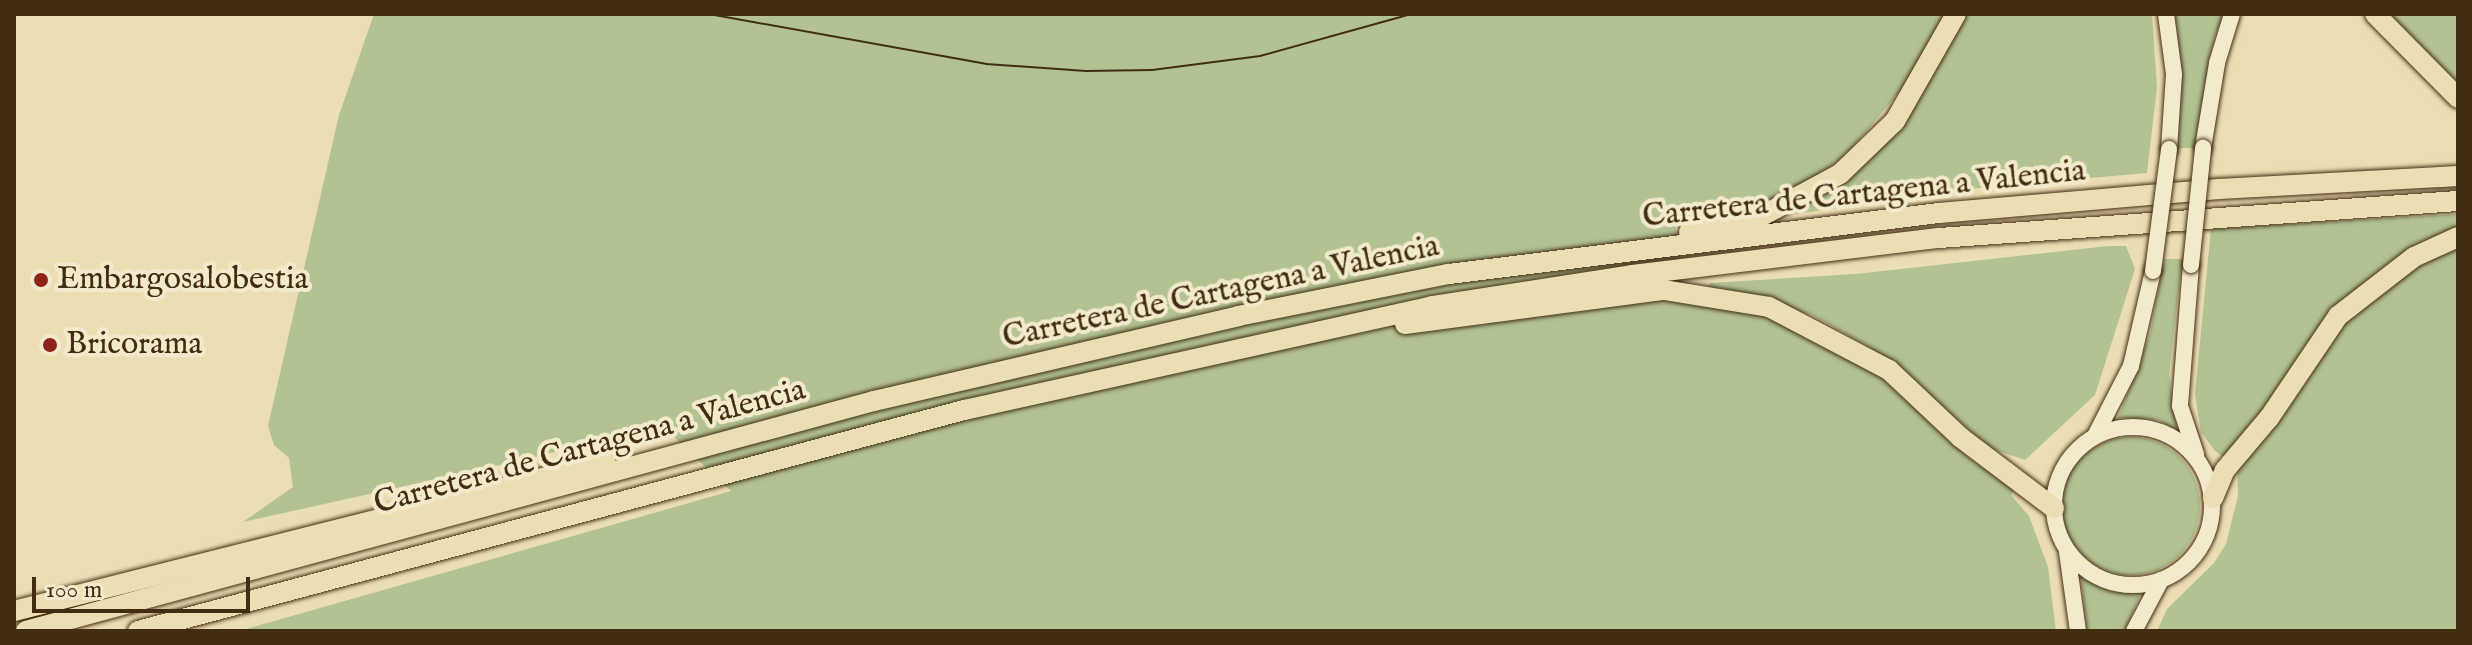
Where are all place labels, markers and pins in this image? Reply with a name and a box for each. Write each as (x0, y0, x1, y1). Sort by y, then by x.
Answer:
place label: Embargosalobestia (57, 261, 308, 299)
marker: Embargosalobestia (32, 271, 50, 289)
place label: Bricorama (66, 326, 202, 364)
marker: Bricorama (41, 336, 59, 354)

